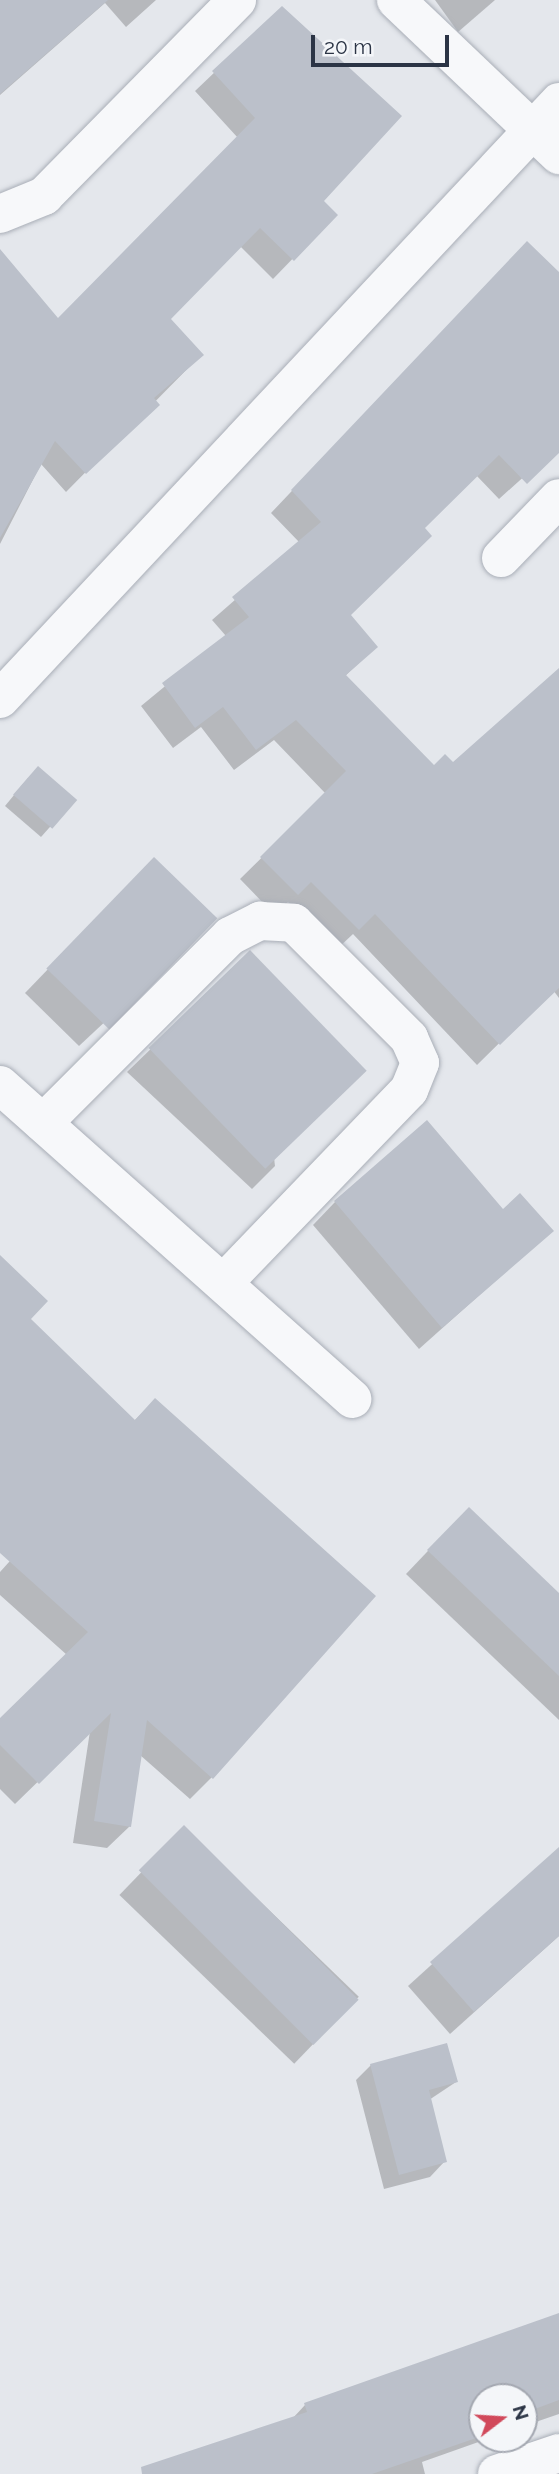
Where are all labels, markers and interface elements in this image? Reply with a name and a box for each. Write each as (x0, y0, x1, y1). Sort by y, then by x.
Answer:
scale bar (314, 21, 452, 65)
text: 20 m (324, 34, 372, 59)
north arrow (468, 2383, 538, 2453)
text: N (509, 2402, 534, 2423)

